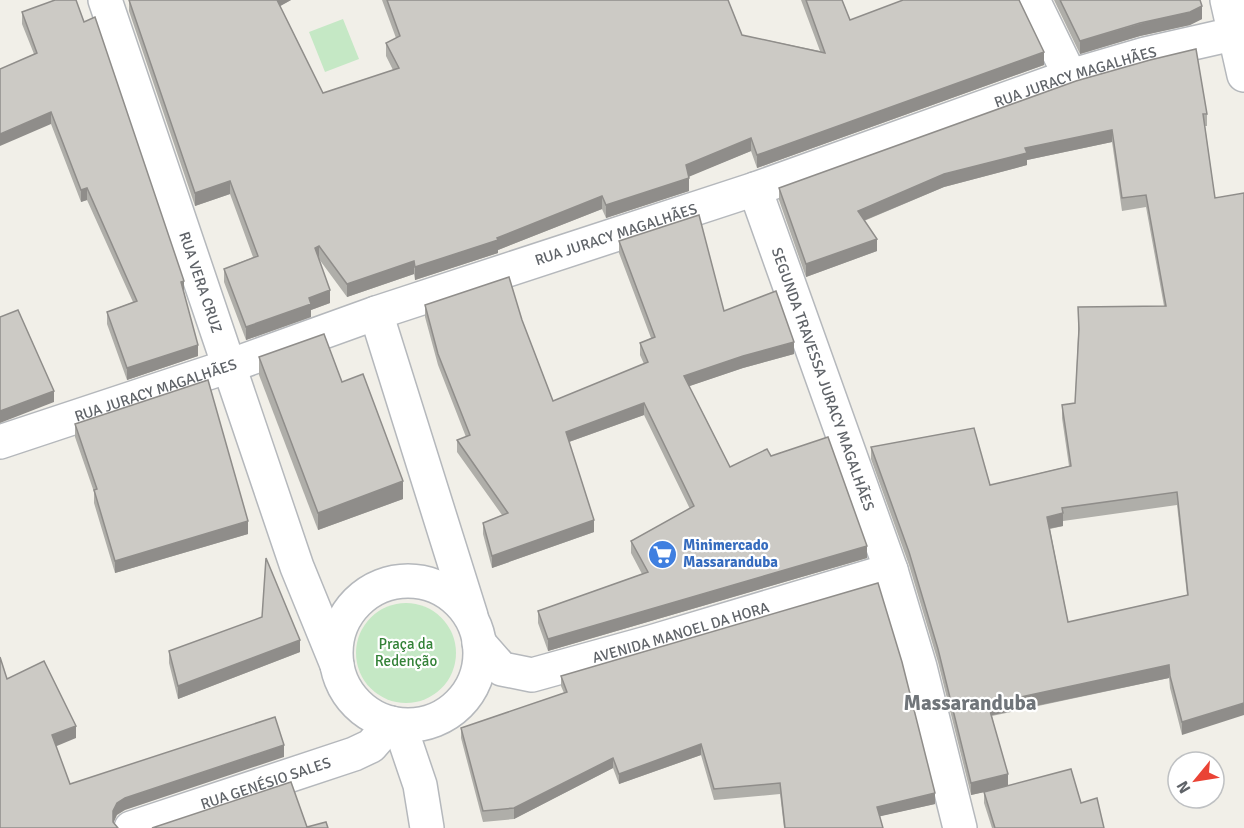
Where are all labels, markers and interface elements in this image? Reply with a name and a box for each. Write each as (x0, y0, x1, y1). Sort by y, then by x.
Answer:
street label: RUA JURACY MAGALHÃES (992, 43, 1158, 111)
street label: RUA JURACY MAGALHÃES (533, 200, 699, 269)
street label: RUA VERA CRUZ (175, 229, 226, 335)
street label: SEGUNDA TRAVESSA JURACY MAGALHÃES (768, 245, 878, 513)
street label: RUA JURACY MAGALHÃES (72, 355, 239, 426)
place label: Minimercado Massaranduba (683, 536, 778, 571)
supermarket icon: Minimercado Massaranduba (646, 538, 678, 570)
street label: AVENIDA MANOEL DA HORA (590, 598, 771, 667)
park label: Praça da Redenção (375, 635, 437, 670)
district label: Massaranduba (904, 690, 1037, 716)
north arrow (1166, 750, 1226, 810)
street label: RUA GENÉSIO SALES (198, 753, 333, 813)
text: N (1172, 777, 1195, 797)

